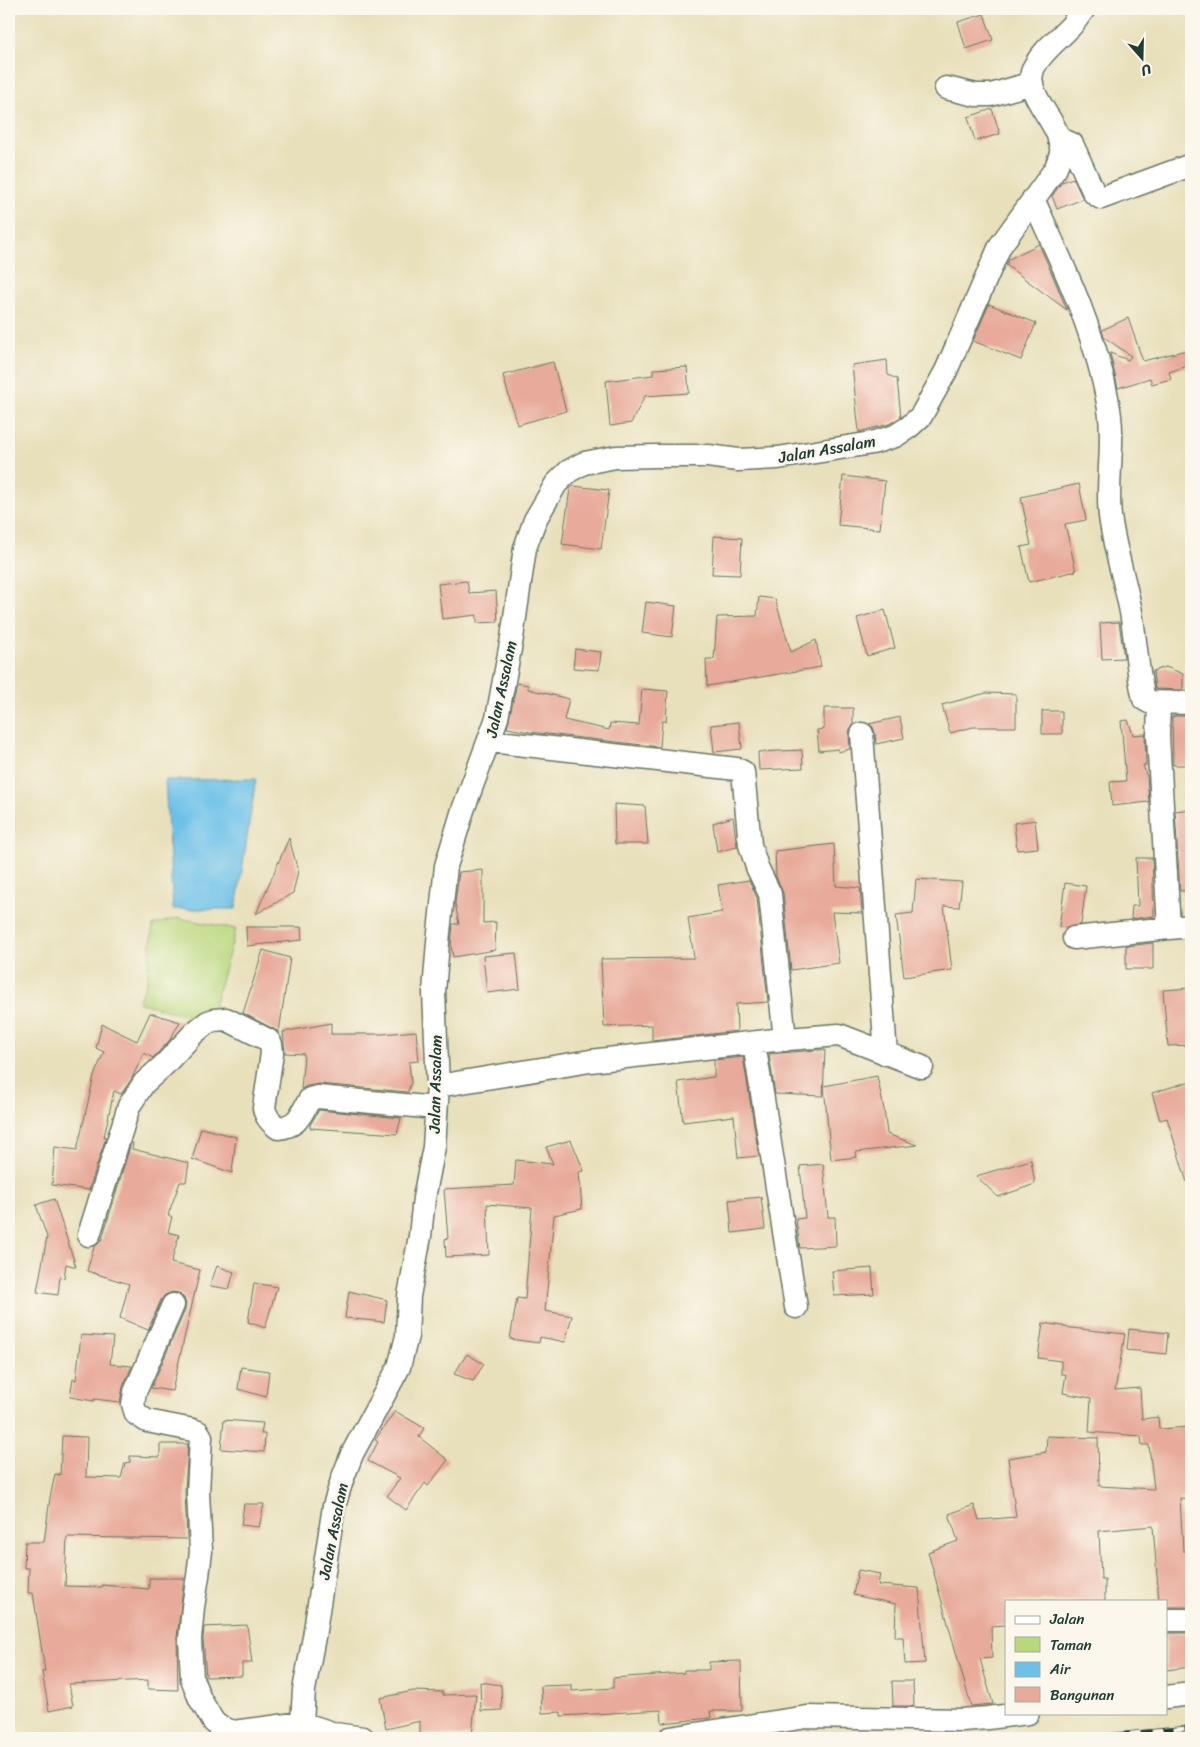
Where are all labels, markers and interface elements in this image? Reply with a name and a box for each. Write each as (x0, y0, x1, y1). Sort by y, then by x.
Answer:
north arrow (1118, 32, 1168, 82)
text: U (1137, 56, 1155, 83)
street label: Jalan Assalam (775, 426, 878, 472)
street label: Jalan Assalam (476, 638, 525, 741)
street label: Jalan Assalam (420, 1035, 450, 1134)
street label: Jalan Assalam (309, 1480, 357, 1583)
legend (1005, 1600, 1168, 1714)
text: Jalan (1049, 1606, 1084, 1632)
text: Taman (1050, 1632, 1092, 1658)
text: Air (1049, 1656, 1071, 1682)
text: Bangunan (1050, 1682, 1114, 1708)

